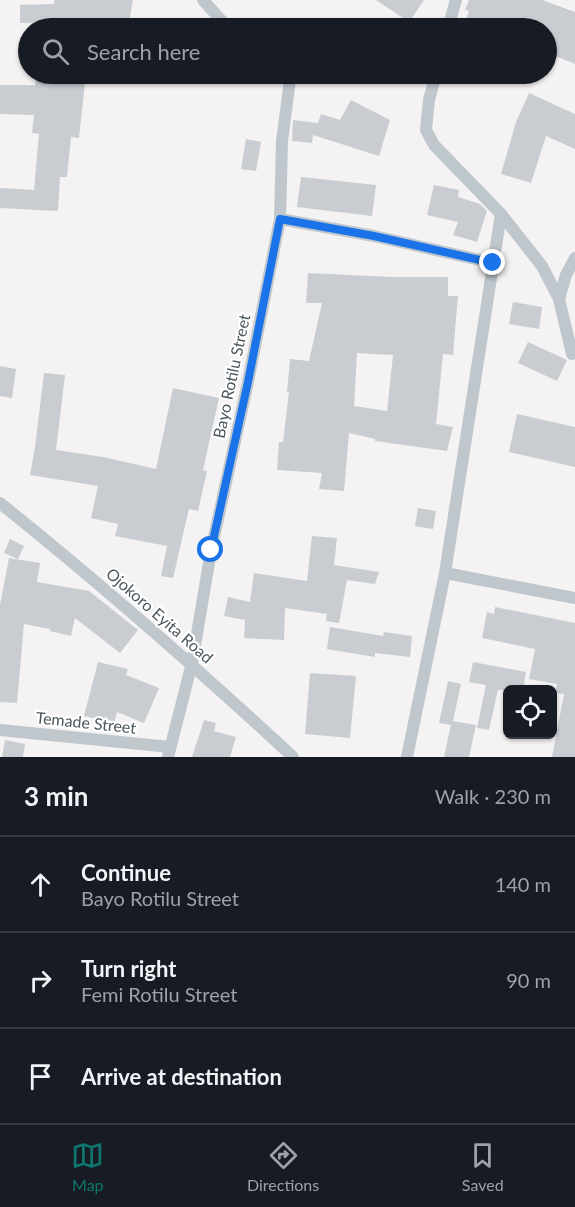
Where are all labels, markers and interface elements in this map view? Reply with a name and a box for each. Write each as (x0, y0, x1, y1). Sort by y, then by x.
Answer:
search box (18, 18, 557, 84)
icon: search (39, 35, 72, 68)
text: Search here (87, 38, 200, 65)
route end (479, 249, 505, 275)
street label: Bayo Rotilu Street (209, 312, 253, 440)
route start (197, 536, 223, 562)
street label: Ojokoro Eyita Road (103, 563, 217, 667)
map controls (503, 685, 557, 739)
button: locate (503, 685, 557, 739)
street label: Temade Street (35, 707, 137, 737)
text: 3 min (24, 780, 88, 812)
text: Walk · 230 m (435, 784, 551, 808)
text: Continue (81, 859, 171, 886)
icon: ahead (24, 868, 57, 901)
text: 140 m (495, 872, 551, 896)
text: Bayo Rotilu Street (81, 886, 239, 910)
text: Turn right (81, 955, 176, 982)
icon: right (24, 964, 57, 997)
text: 90 m (506, 968, 551, 992)
text: Femi Rotilu Street (81, 982, 237, 1006)
icon: arrive (24, 1060, 57, 1093)
text: Arrive at destination (81, 1063, 282, 1090)
tab: Map (71, 1139, 104, 1194)
tab: Directions (247, 1139, 319, 1194)
tab: Saved (462, 1139, 504, 1194)

